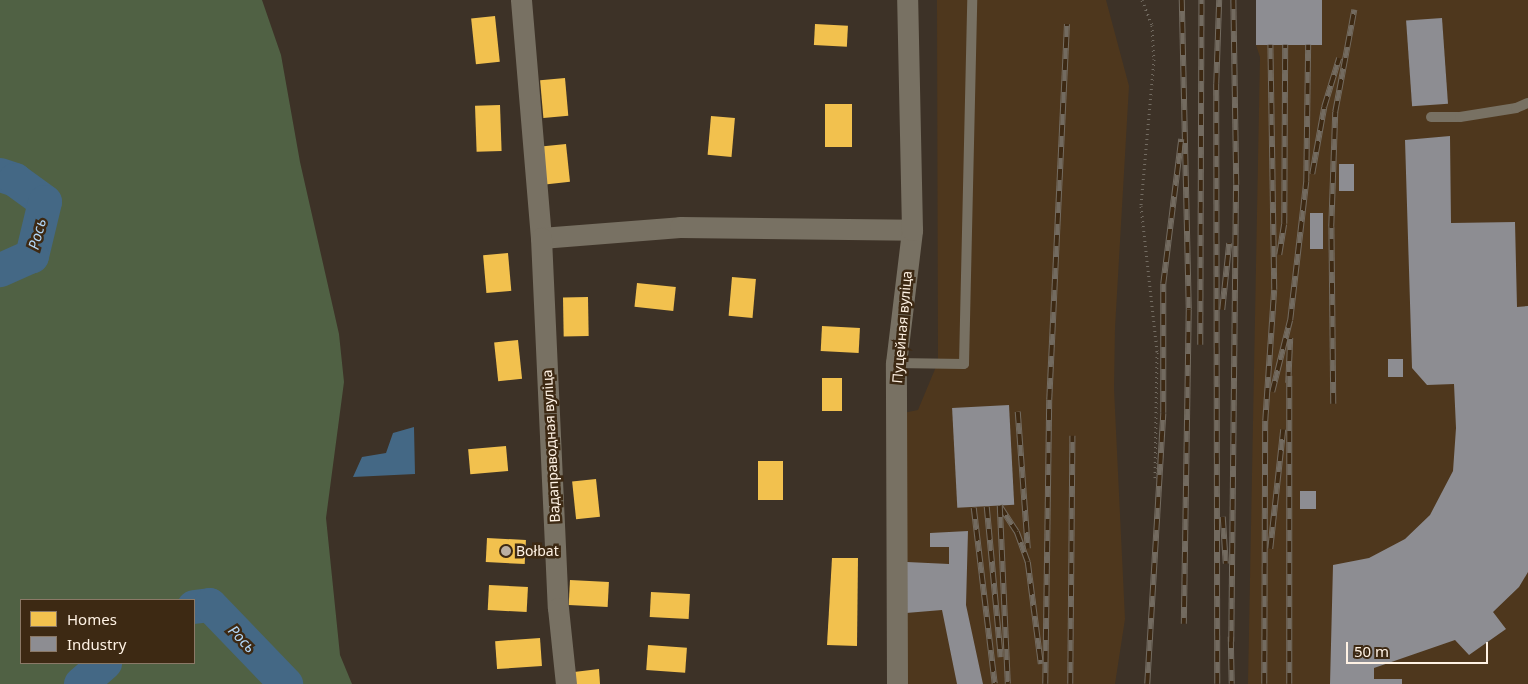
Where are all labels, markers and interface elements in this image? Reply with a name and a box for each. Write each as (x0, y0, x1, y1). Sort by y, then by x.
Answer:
water label: Рось (24, 217, 50, 251)
street label: Пуцейная вуліца (889, 270, 915, 384)
street label: Вадаправодная вуліца (539, 369, 563, 523)
place label: Bołbat (516, 543, 559, 559)
marker: Bołbat (500, 545, 512, 557)
legend (20, 599, 195, 664)
text: Homes (67, 609, 117, 629)
water label: Рось (225, 622, 259, 656)
scale bar (1348, 632, 1490, 664)
text: Industry (67, 634, 126, 654)
text: 50 m (1354, 641, 1389, 661)

